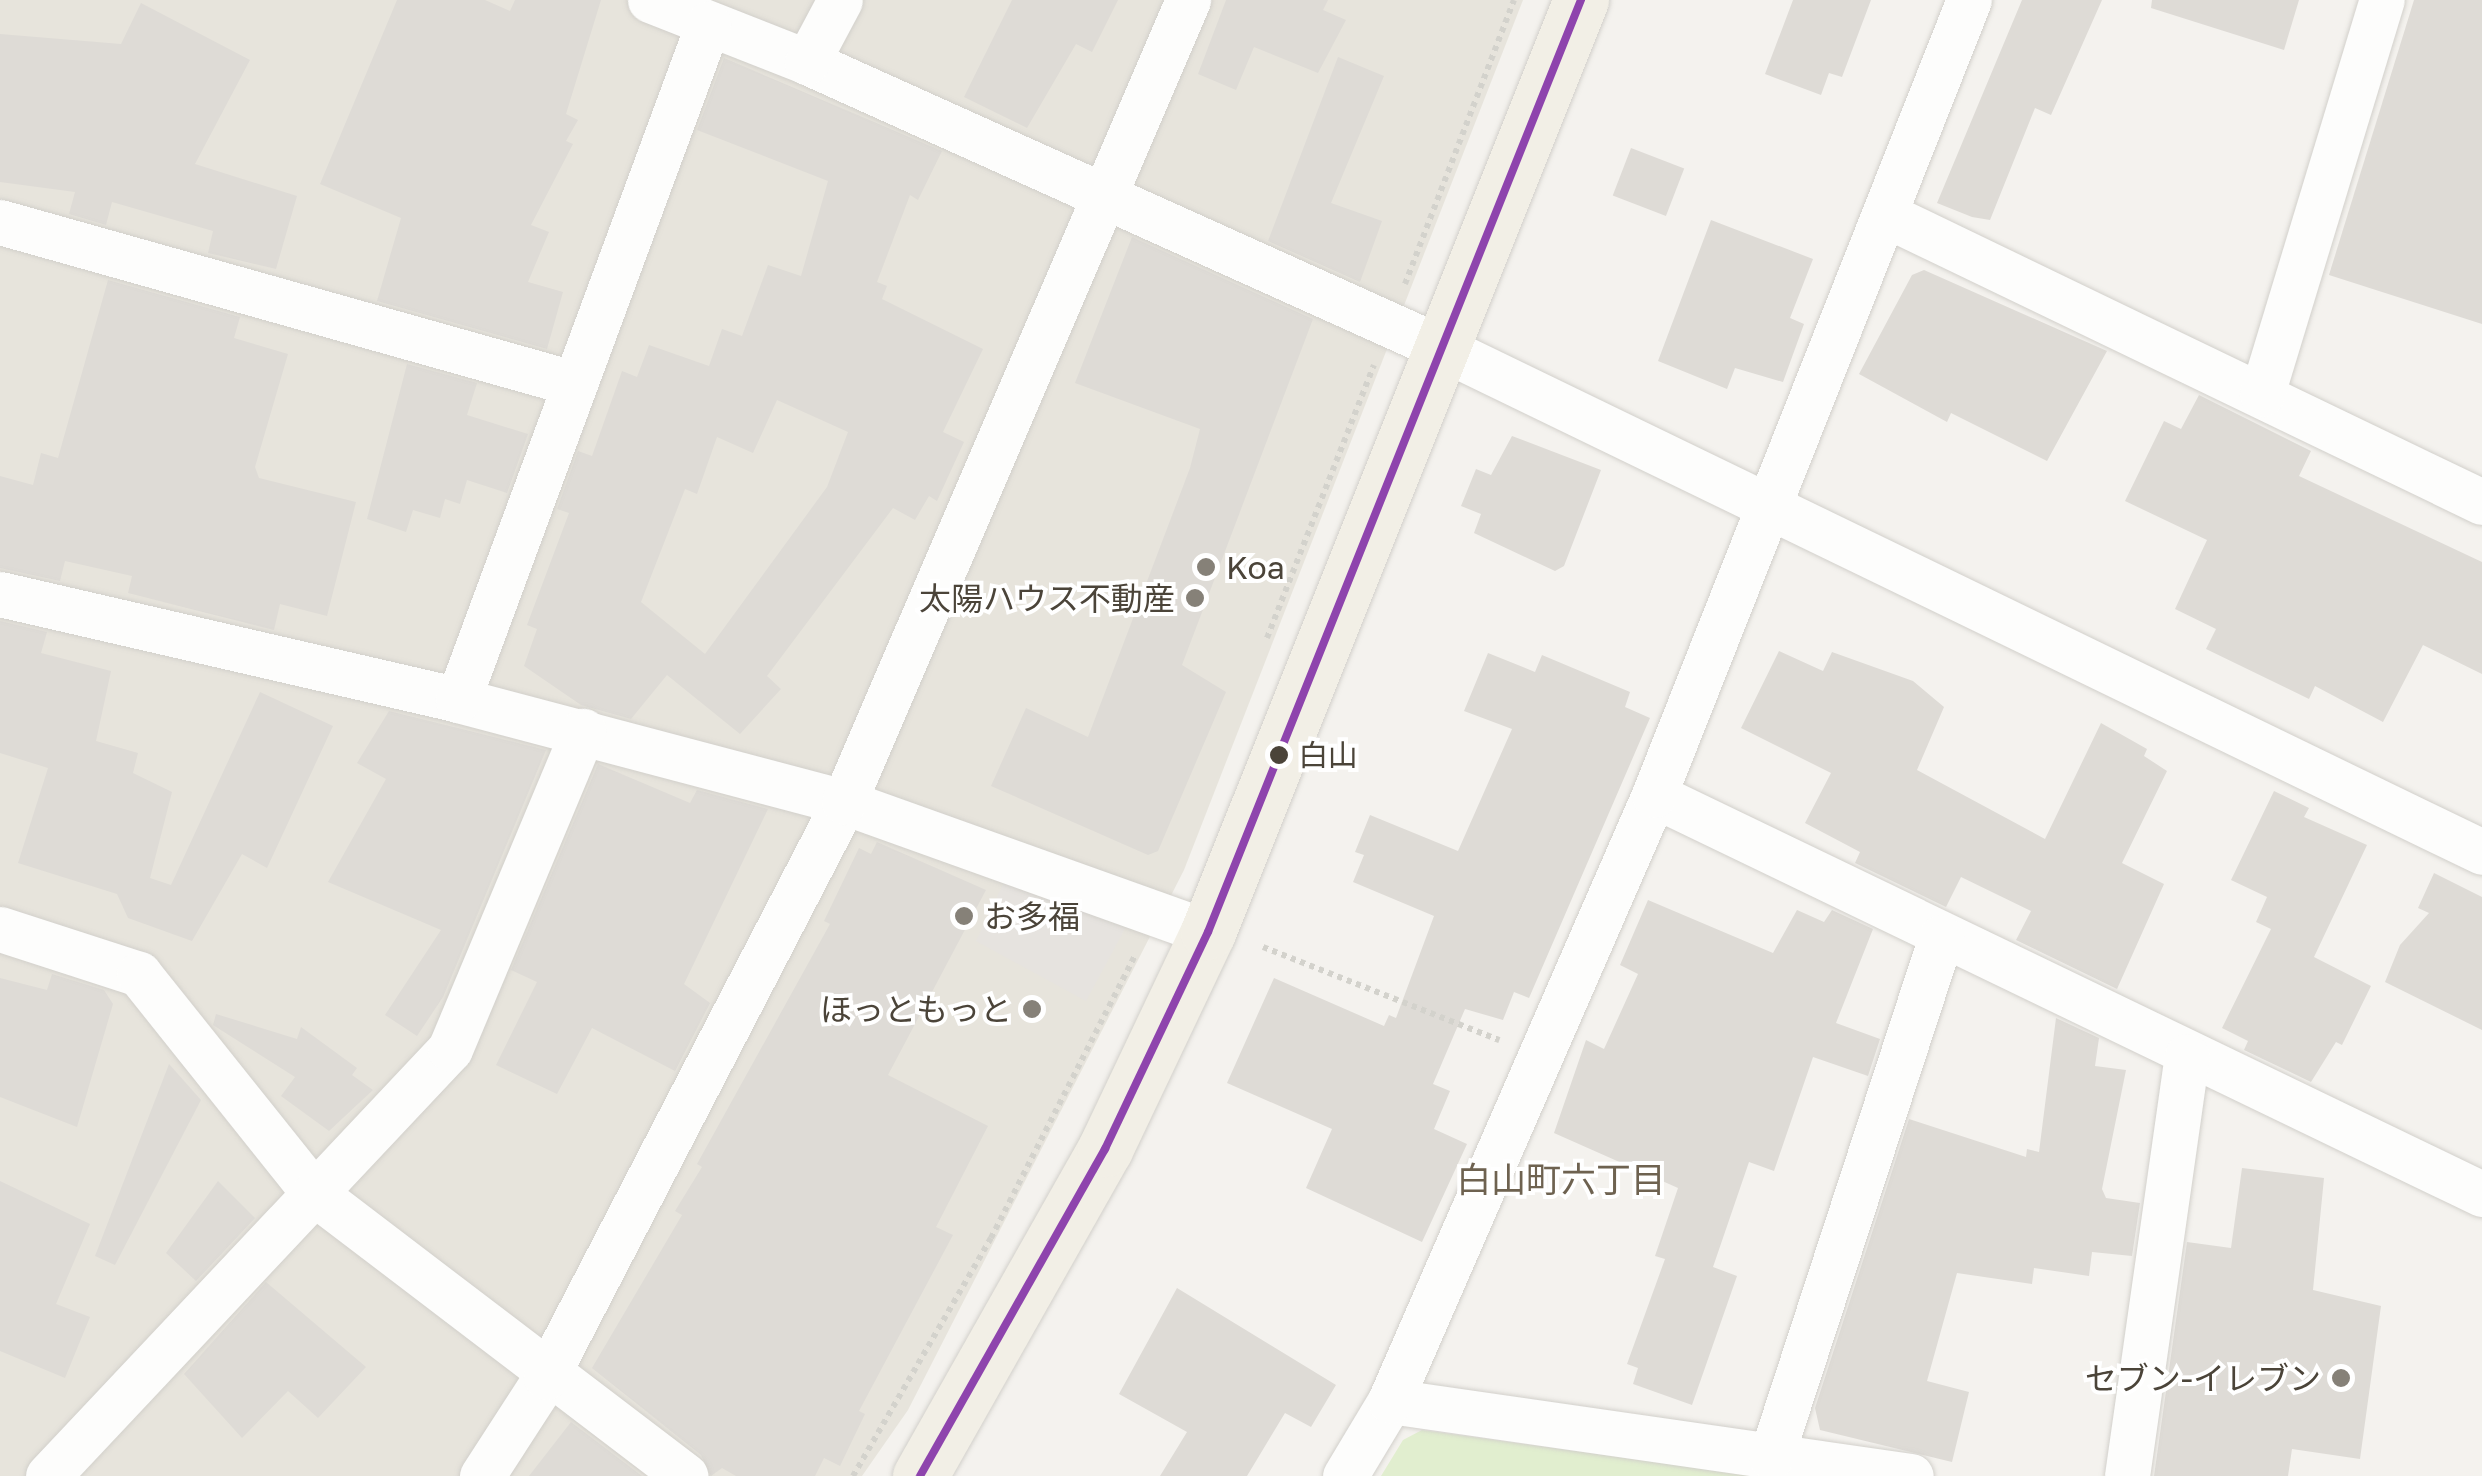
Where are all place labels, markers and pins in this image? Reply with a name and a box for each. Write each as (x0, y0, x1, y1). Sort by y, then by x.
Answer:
place label: Koa (1226, 548, 1285, 586)
marker: Koa (1195, 556, 1217, 578)
place label: 太陽ハウス不動産 (919, 579, 1175, 617)
marker: 太陽ハウス不動産 (1184, 587, 1206, 609)
place label: 白山 (1298, 737, 1358, 773)
marker: 白山 (1269, 745, 1289, 765)
place label: お多福 (984, 897, 1080, 935)
marker: お多福 (953, 905, 975, 927)
place label: ほっともっと (820, 990, 1012, 1028)
marker: ほっともっと (1021, 998, 1043, 1020)
place label: セブン-イレブン (2085, 1359, 2321, 1397)
marker: セブン-イレブン (2330, 1367, 2352, 1389)

